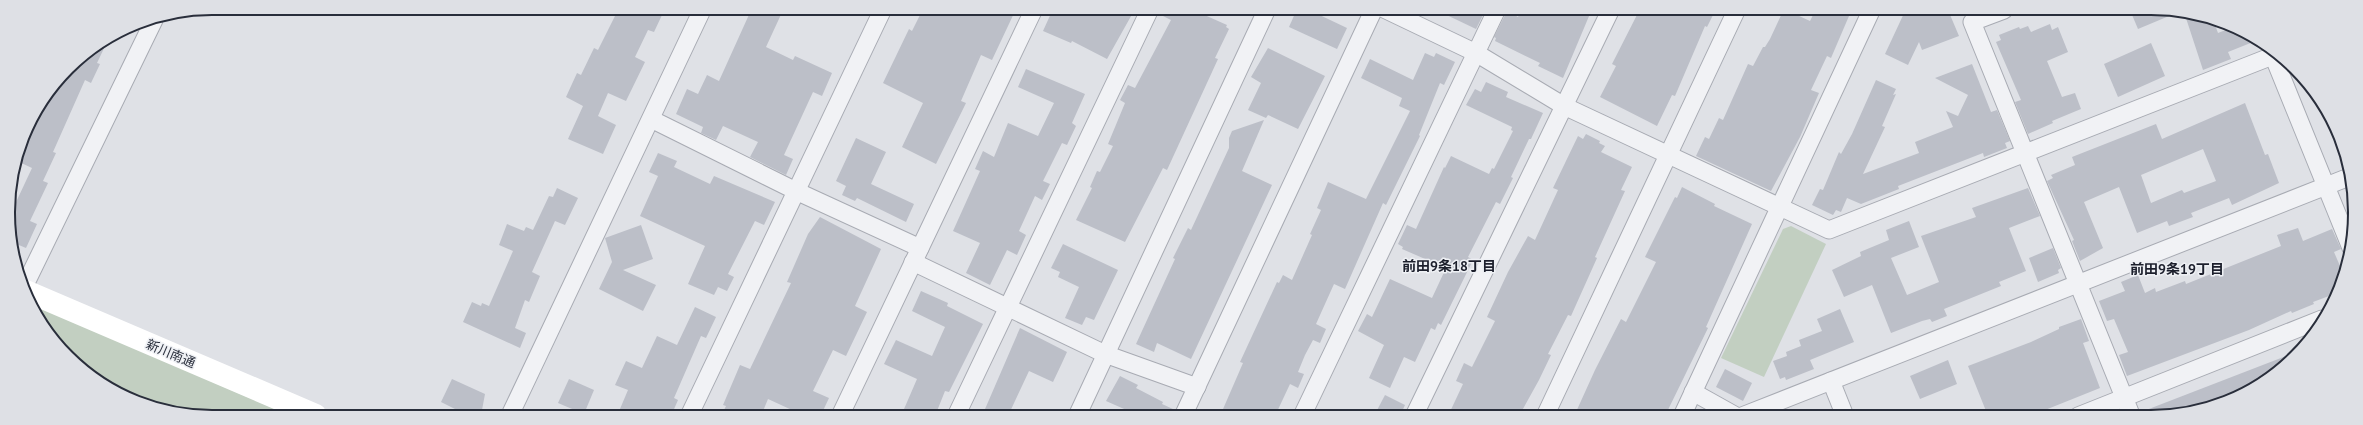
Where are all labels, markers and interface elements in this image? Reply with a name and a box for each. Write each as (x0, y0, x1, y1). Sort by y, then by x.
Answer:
district label: 前田9条18丁目 (1402, 257, 1496, 275)
district label: 前田9条19丁目 (2130, 260, 2224, 278)
street label: 新川南通 (144, 335, 198, 371)

